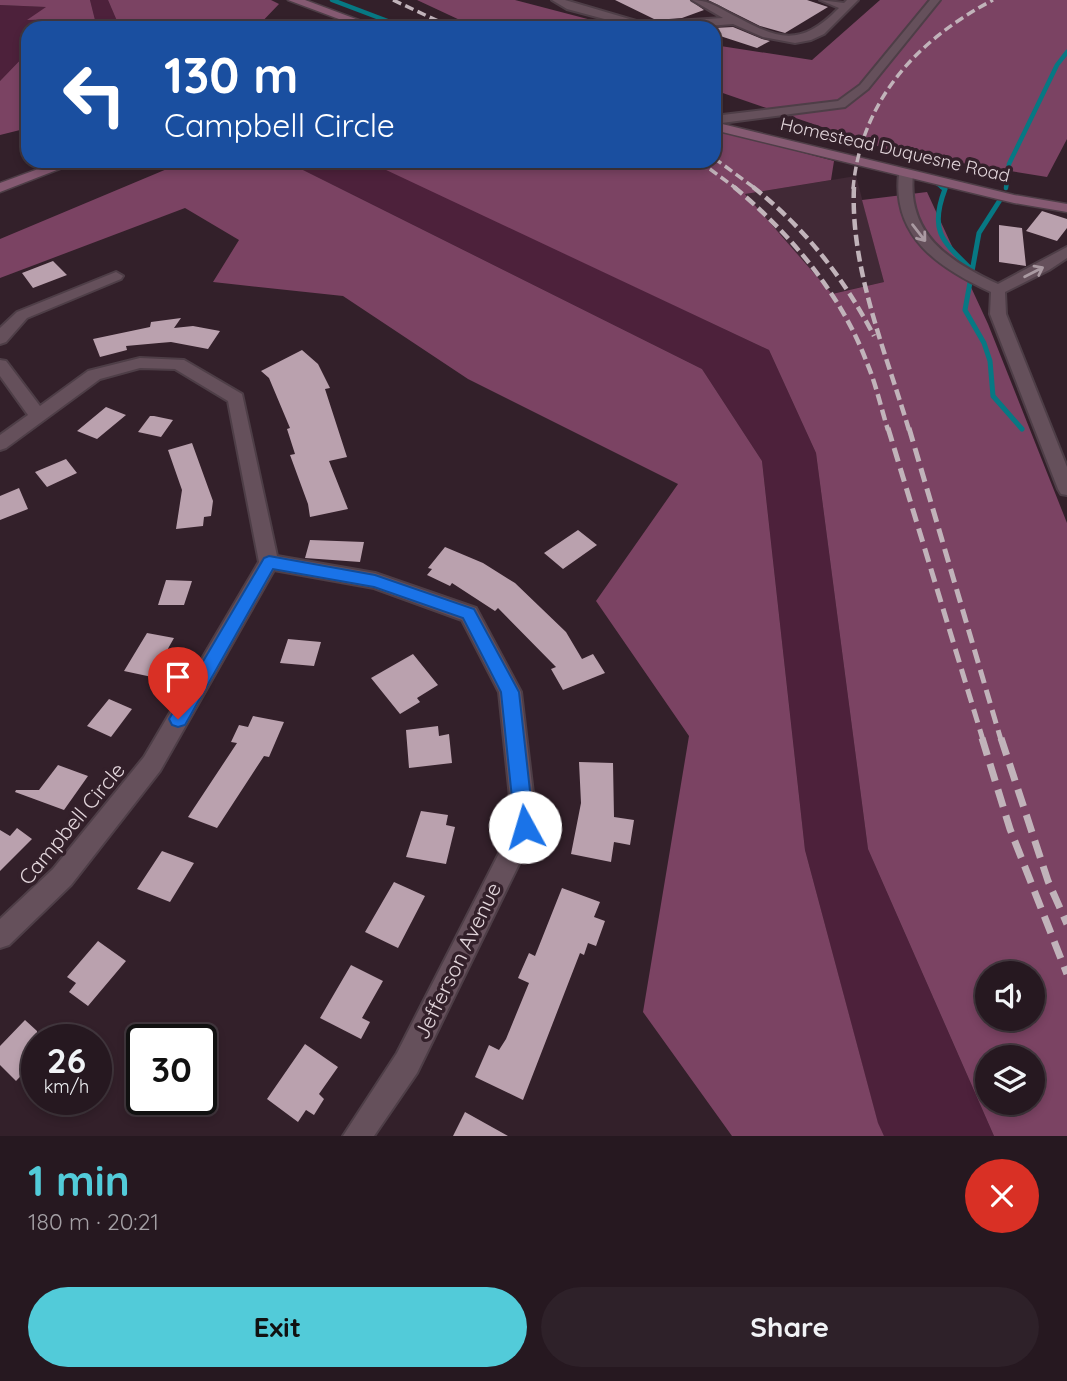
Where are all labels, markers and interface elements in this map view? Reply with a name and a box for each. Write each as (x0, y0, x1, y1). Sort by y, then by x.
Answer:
text: 130 m (164, 44, 298, 105)
icon: left (49, 49, 140, 140)
text: Campbell Circle (164, 105, 395, 145)
street label: Homestead Duquesne Road (778, 112, 1012, 187)
one-way arrow (911, 224, 926, 242)
one-way arrow (1023, 265, 1044, 279)
pin (148, 647, 208, 719)
icon: arrive (159, 658, 197, 696)
street label: Campbell Circle (13, 757, 130, 890)
position arrow (488, 790, 562, 864)
street label: Jefferson Avenue (408, 878, 506, 1043)
map controls (975, 961, 1045, 1115)
button: sound (975, 961, 1045, 1031)
speed limit sign: 30 (126, 1024, 217, 1115)
text: 26 (47, 1038, 86, 1082)
button: layers (975, 1045, 1045, 1115)
text: km/h (44, 1075, 89, 1098)
text: 1 min (28, 1154, 130, 1207)
button: close (965, 1159, 1039, 1233)
text: 180 m · 20:21 (28, 1207, 159, 1236)
button: Exit (28, 1287, 527, 1367)
button: Share (541, 1287, 1039, 1367)

